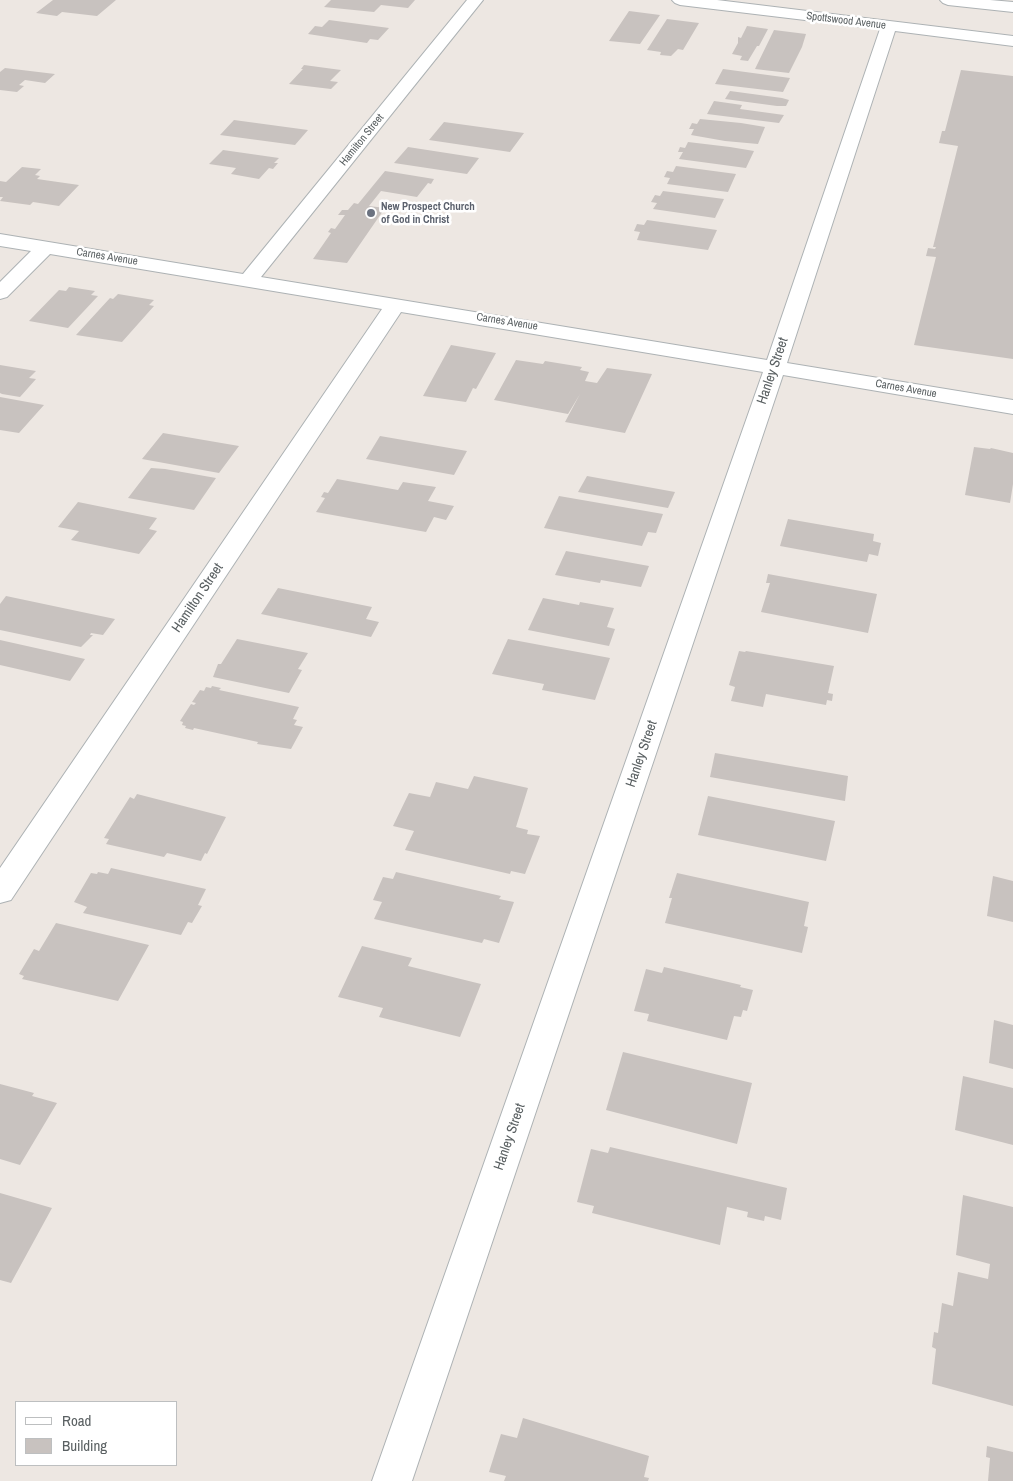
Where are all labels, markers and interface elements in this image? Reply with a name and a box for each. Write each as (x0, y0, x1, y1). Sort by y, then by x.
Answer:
street label: Spottswood Avenue (805, 10, 887, 32)
street label: Hamilton Street (337, 111, 387, 169)
place label: New Prospect Church of God in Christ (381, 200, 475, 226)
marker: New Prospect Church of God in Christ (365, 207, 377, 219)
street label: Carnes Avenue (75, 246, 139, 268)
street label: Carnes Avenue (475, 311, 539, 333)
street label: Hanley Street (754, 335, 792, 407)
street label: Carnes Avenue (874, 377, 938, 401)
street label: Hamilton Street (169, 560, 227, 636)
street label: Hanley Street (623, 718, 661, 790)
street label: Hanley Street (491, 1101, 529, 1173)
legend (15, 1401, 178, 1466)
text: Road (62, 1410, 91, 1431)
text: Building (62, 1435, 107, 1456)

